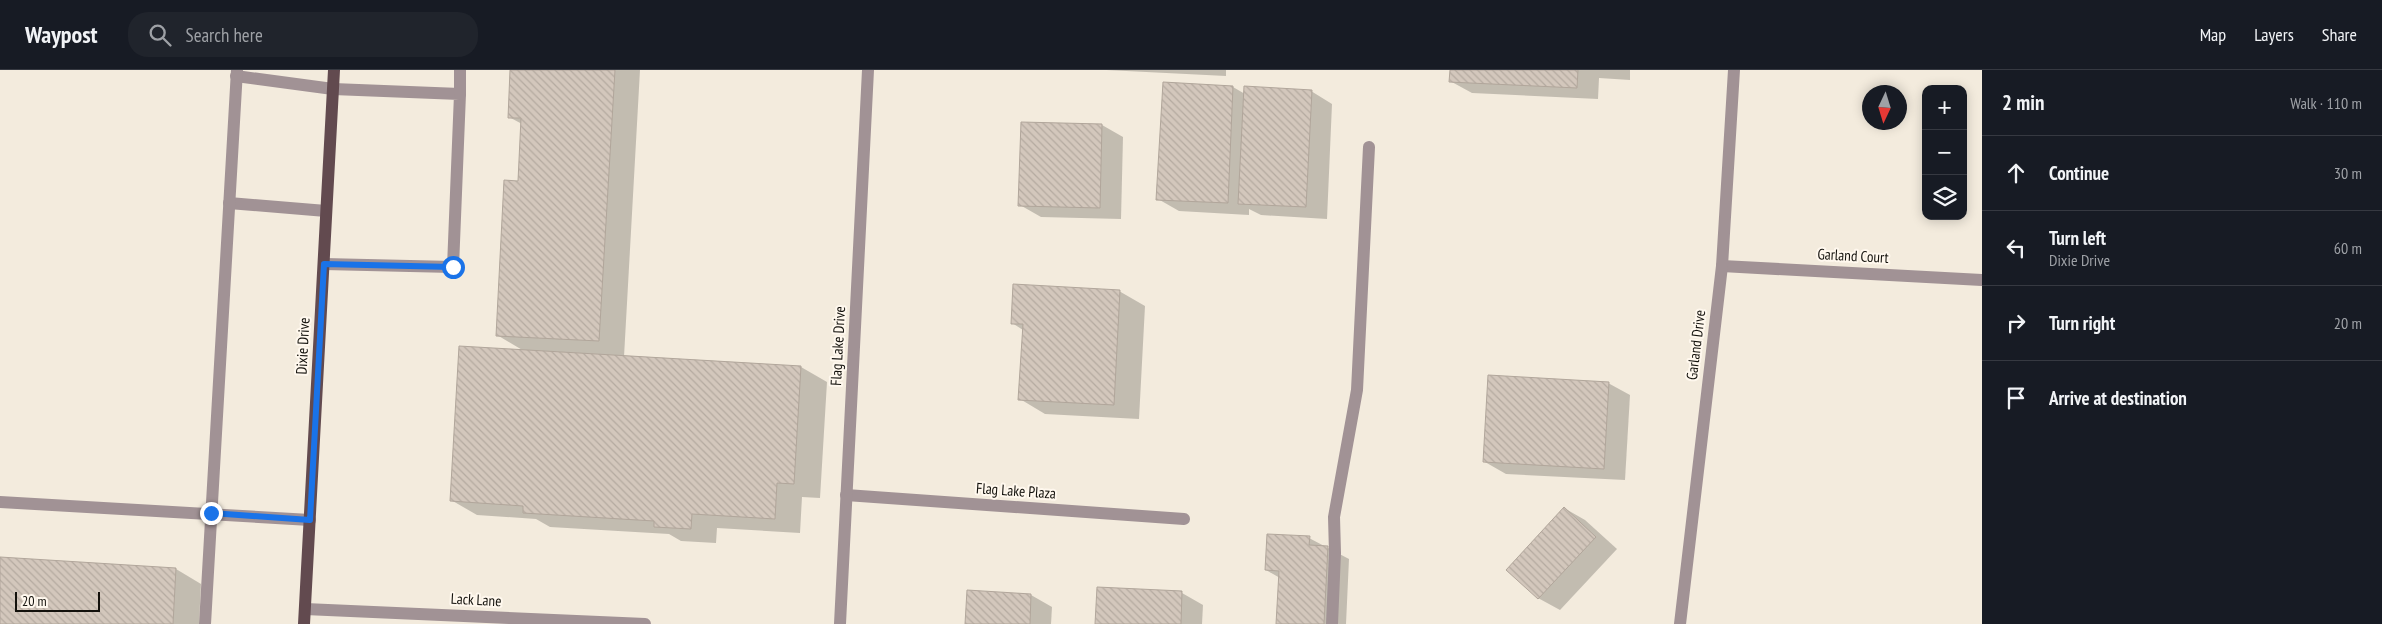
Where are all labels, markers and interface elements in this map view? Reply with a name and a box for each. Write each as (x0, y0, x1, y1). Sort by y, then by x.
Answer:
search box (128, 12, 478, 57)
text: Waypost (25, 19, 98, 50)
icon: search (146, 21, 174, 49)
text: Search here (186, 23, 263, 47)
text: Map (2200, 23, 2226, 46)
text: Layers (2254, 23, 2294, 46)
text: Share (2322, 23, 2357, 46)
north arrow (1862, 85, 1907, 130)
map controls (1922, 85, 1967, 220)
button: + (1922, 85, 1967, 130)
text: 2 min (2002, 89, 2044, 116)
text: Walk · 110 m (2290, 93, 2362, 113)
button: − (1922, 130, 1967, 175)
icon: ahead (2002, 159, 2030, 187)
text: Continue (2049, 161, 2109, 185)
text: 30 m (2334, 163, 2362, 183)
button: layers (1922, 175, 1967, 220)
text: Turn left (2049, 226, 2106, 250)
icon: left (2002, 234, 2030, 262)
text: 60 m (2334, 238, 2362, 258)
street label: Garland Court (1817, 244, 1889, 267)
text: Dixie Drive (2049, 250, 2110, 270)
route start (442, 256, 465, 279)
street label: Flag Lake Drive (826, 306, 849, 386)
street label: Garland Drive (1682, 309, 1709, 381)
icon: right (2002, 309, 2030, 337)
text: Turn right (2049, 311, 2115, 335)
text: 20 m (2334, 313, 2362, 333)
street label: Dixie Drive (292, 317, 313, 375)
icon: arrive (2002, 384, 2030, 412)
text: Arrive at destination (2049, 386, 2187, 410)
street label: Flag Lake Plaza (975, 478, 1057, 503)
route end (200, 502, 223, 525)
scale bar (15, 589, 100, 612)
street label: Lack Lane (450, 589, 502, 610)
text: 20 m (22, 592, 47, 610)

